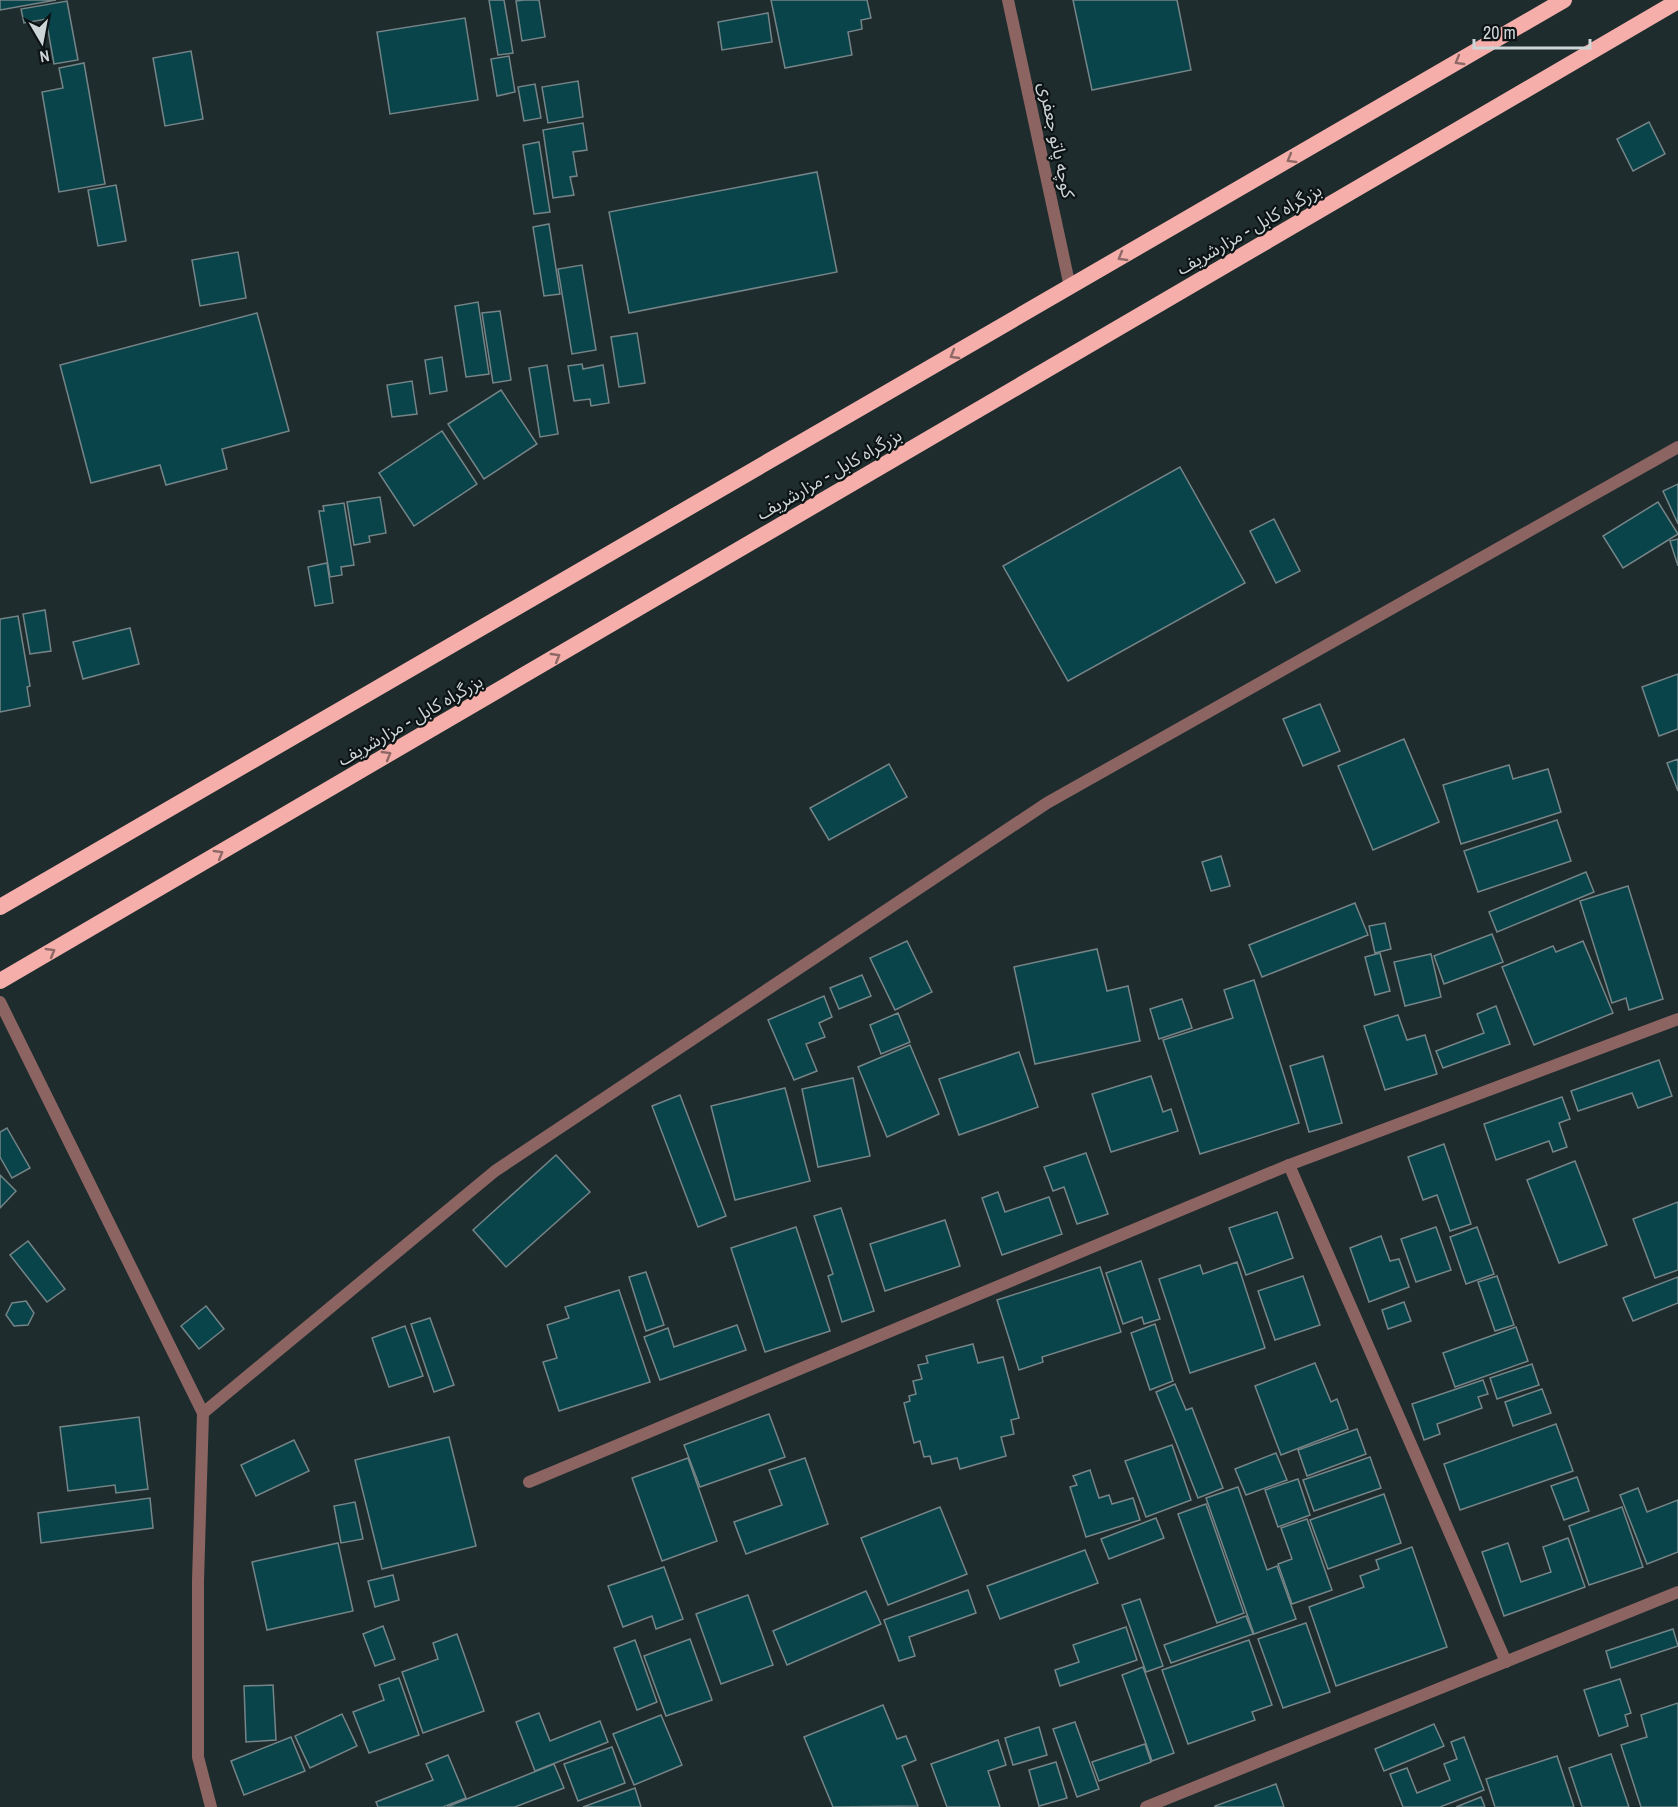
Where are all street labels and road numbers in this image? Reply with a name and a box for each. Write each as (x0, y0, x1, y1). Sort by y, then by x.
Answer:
street label: کوچه پاتو جعفری (1033, 80, 1082, 201)
street label: بزرگراه کابل - مزارشریف (1172, 177, 1326, 281)
street label: بزرگراه کابل - مزارشریف (752, 422, 906, 526)
street label: بزرگراه کابل - مزارشریف (333, 668, 487, 772)

